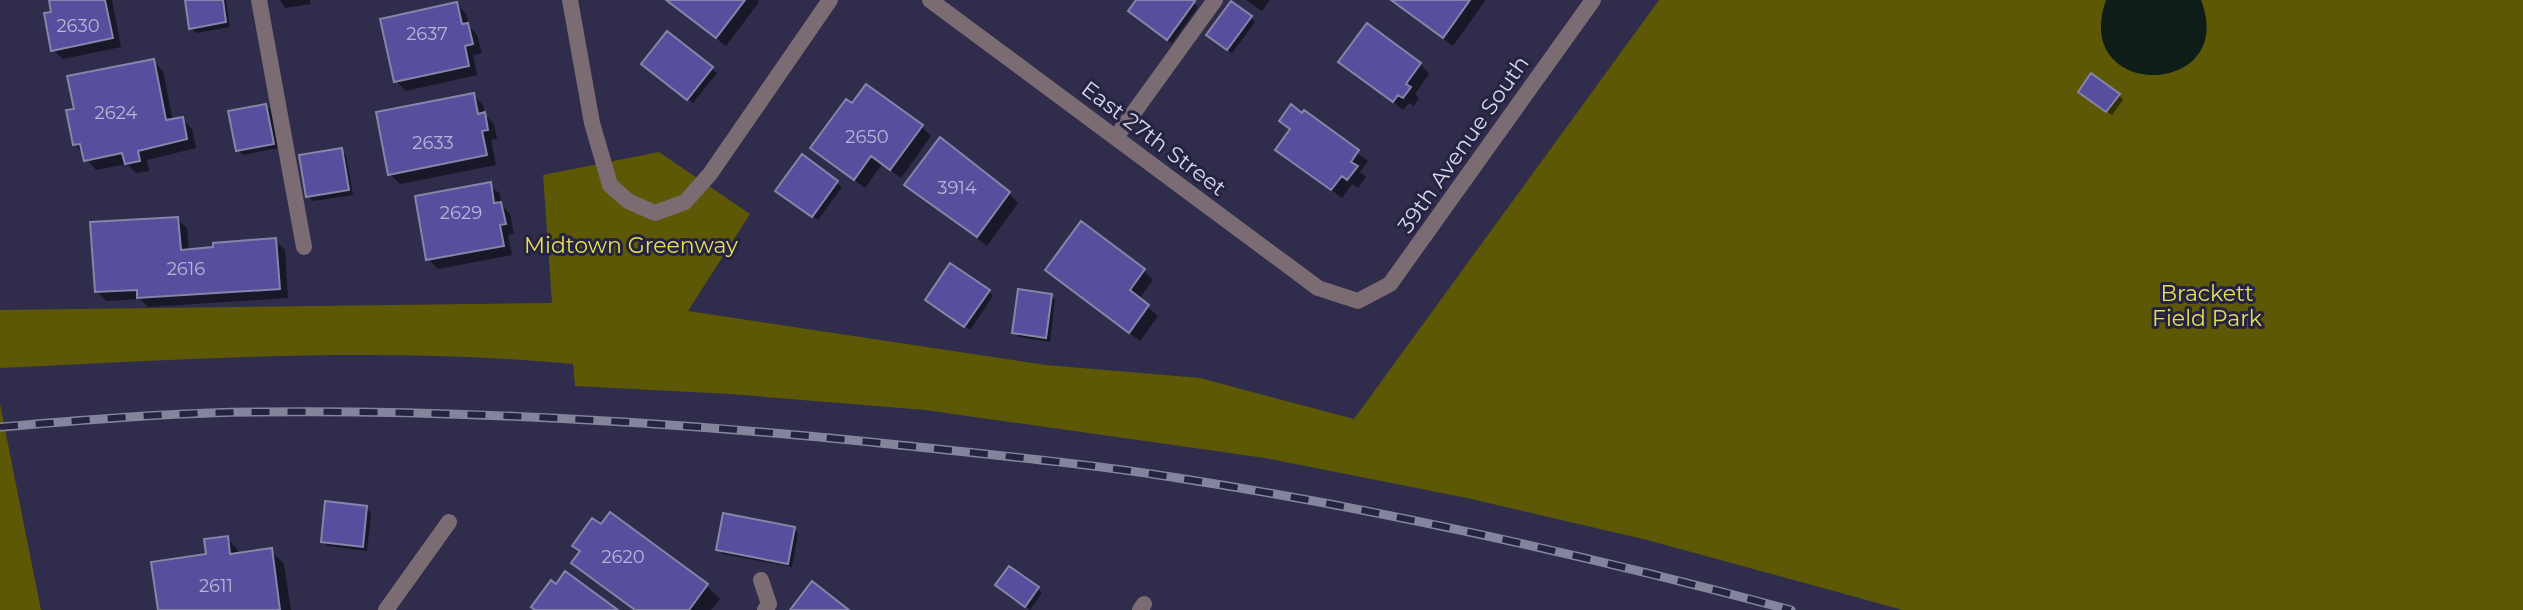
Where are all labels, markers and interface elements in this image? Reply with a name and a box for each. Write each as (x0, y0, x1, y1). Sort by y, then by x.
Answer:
house number: 2630 (56, 15, 100, 37)
house number: 2637 (406, 23, 448, 45)
street label: 39th Avenue South (1392, 50, 1535, 238)
street label: East 27th Street (1076, 75, 1231, 202)
house number: 2624 (95, 102, 138, 124)
house number: 2650 (845, 126, 889, 148)
house number: 2633 (412, 132, 454, 154)
house number: 3914 (937, 177, 977, 199)
house number: 2629 (440, 202, 482, 224)
park label: Midtown Greenway (524, 232, 738, 259)
house number: 2616 (167, 258, 205, 280)
park label: Brackett Field Park (2152, 280, 2263, 332)
house number: 2620 (601, 546, 645, 568)
house number: 2611 (199, 575, 233, 597)

